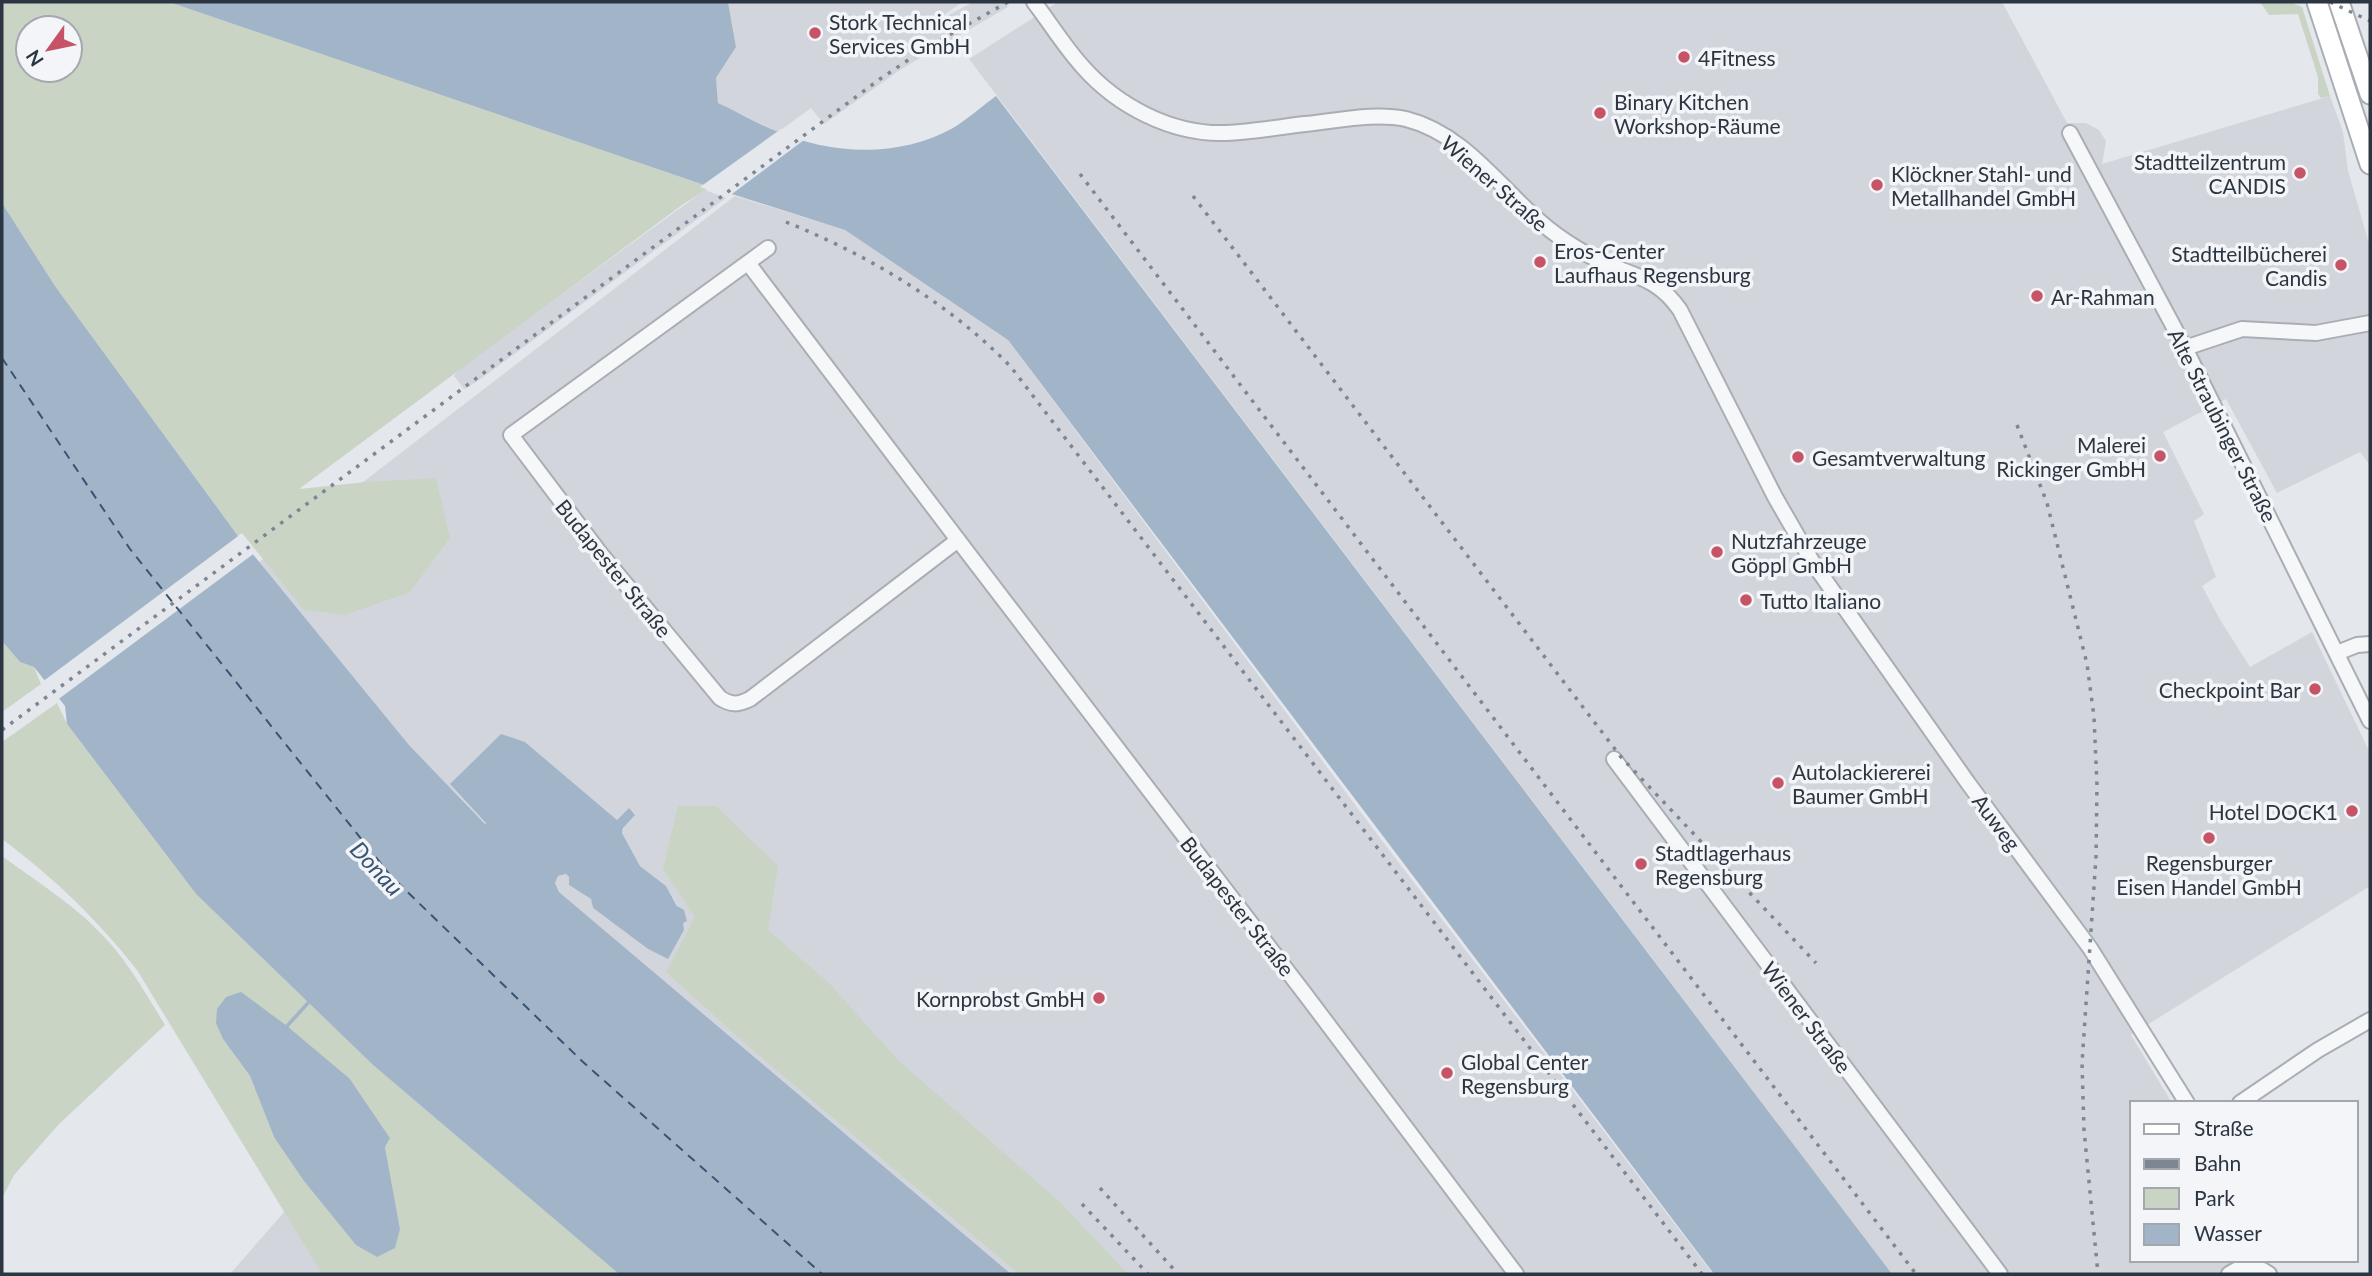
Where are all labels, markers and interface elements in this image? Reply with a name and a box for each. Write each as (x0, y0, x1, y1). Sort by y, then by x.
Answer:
place label: Stork Technical Services GmbH (829, 9, 970, 58)
north arrow (14, 14, 84, 84)
marker: Stork Technical Services GmbH (807, 25, 823, 41)
place label: 4Fitness (1698, 45, 1776, 70)
text: N (21, 46, 48, 71)
marker: 4Fitness (1676, 49, 1692, 65)
place label: Binary Kitchen Workshop-Räume (1614, 89, 1781, 138)
marker: Binary Kitchen Workshop-Räume (1592, 105, 1608, 121)
street label: Wiener Straße (1437, 130, 1553, 236)
place label: Stadtteilzentrum CANDIS (2134, 149, 2286, 198)
place label: Klöckner Stahl- und Metallhandel GmbH (1891, 161, 2076, 210)
marker: Stadtteilzentrum CANDIS (2292, 165, 2308, 181)
marker: Klöckner Stahl- und Metallhandel GmbH (1869, 177, 1885, 193)
place label: Eros-Center Laufhaus Regensburg (1554, 238, 1751, 287)
place label: Stadtteilbücherei Candis (2171, 241, 2327, 290)
marker: Eros-Center Laufhaus Regensburg (1532, 254, 1548, 270)
marker: Stadtteilbücherei Candis (2333, 257, 2349, 273)
place label: Ar-Rahman (2051, 284, 2155, 309)
marker: Ar-Rahman (2029, 288, 2045, 304)
street label: Alte Straubinger Straße (2163, 324, 2283, 526)
place label: Malerei Rickinger GmbH (1996, 432, 2146, 481)
place label: Gesamtverwaltung (1812, 445, 1985, 470)
marker: Malerei Rickinger GmbH (2152, 448, 2168, 464)
marker: Gesamtverwaltung (1790, 449, 1806, 465)
street label: Budapester Straße (551, 494, 677, 642)
place label: Nutzfahrzeuge Göppl GmbH (1731, 528, 1867, 577)
marker: Nutzfahrzeuge Göppl GmbH (1709, 544, 1725, 560)
place label: Tutto Italiano (1760, 588, 1881, 613)
marker: Tutto Italiano (1738, 592, 1754, 608)
place label: Checkpoint Bar (2159, 677, 2301, 702)
marker: Checkpoint Bar (2307, 681, 2323, 697)
place label: Autolackiererei Baumer GmbH (1792, 759, 1931, 808)
marker: Autolackiererei Baumer GmbH (1770, 775, 1786, 791)
street label: Auweg (1968, 789, 2026, 855)
place label: Hotel DOCK1 (2209, 799, 2338, 824)
marker: Hotel DOCK1 (2344, 803, 2360, 819)
marker: Regensburger Eisen Handel GmbH (2201, 830, 2217, 846)
street label: Budapester Straße (1176, 831, 1300, 981)
water label: Donau (345, 835, 409, 901)
place label: Stadtlagerhaus Regensburg (1655, 840, 1791, 889)
place label: Regensburger Eisen Handel GmbH (2116, 850, 2302, 899)
marker: Stadtlagerhaus Regensburg (1633, 856, 1649, 872)
street label: Wiener Straße (1757, 956, 1857, 1078)
place label: Kornprobst GmbH (916, 986, 1085, 1011)
marker: Kornprobst GmbH (1091, 990, 1107, 1006)
place label: Global Center Regensburg (1461, 1049, 1589, 1098)
marker: Global Center Regensburg (1439, 1065, 1455, 1081)
legend (2130, 1101, 2358, 1262)
text: Straße (2194, 1115, 2254, 1140)
text: Bahn (2194, 1150, 2241, 1175)
text: Park (2194, 1185, 2235, 1210)
text: Wasser (2194, 1220, 2262, 1245)

